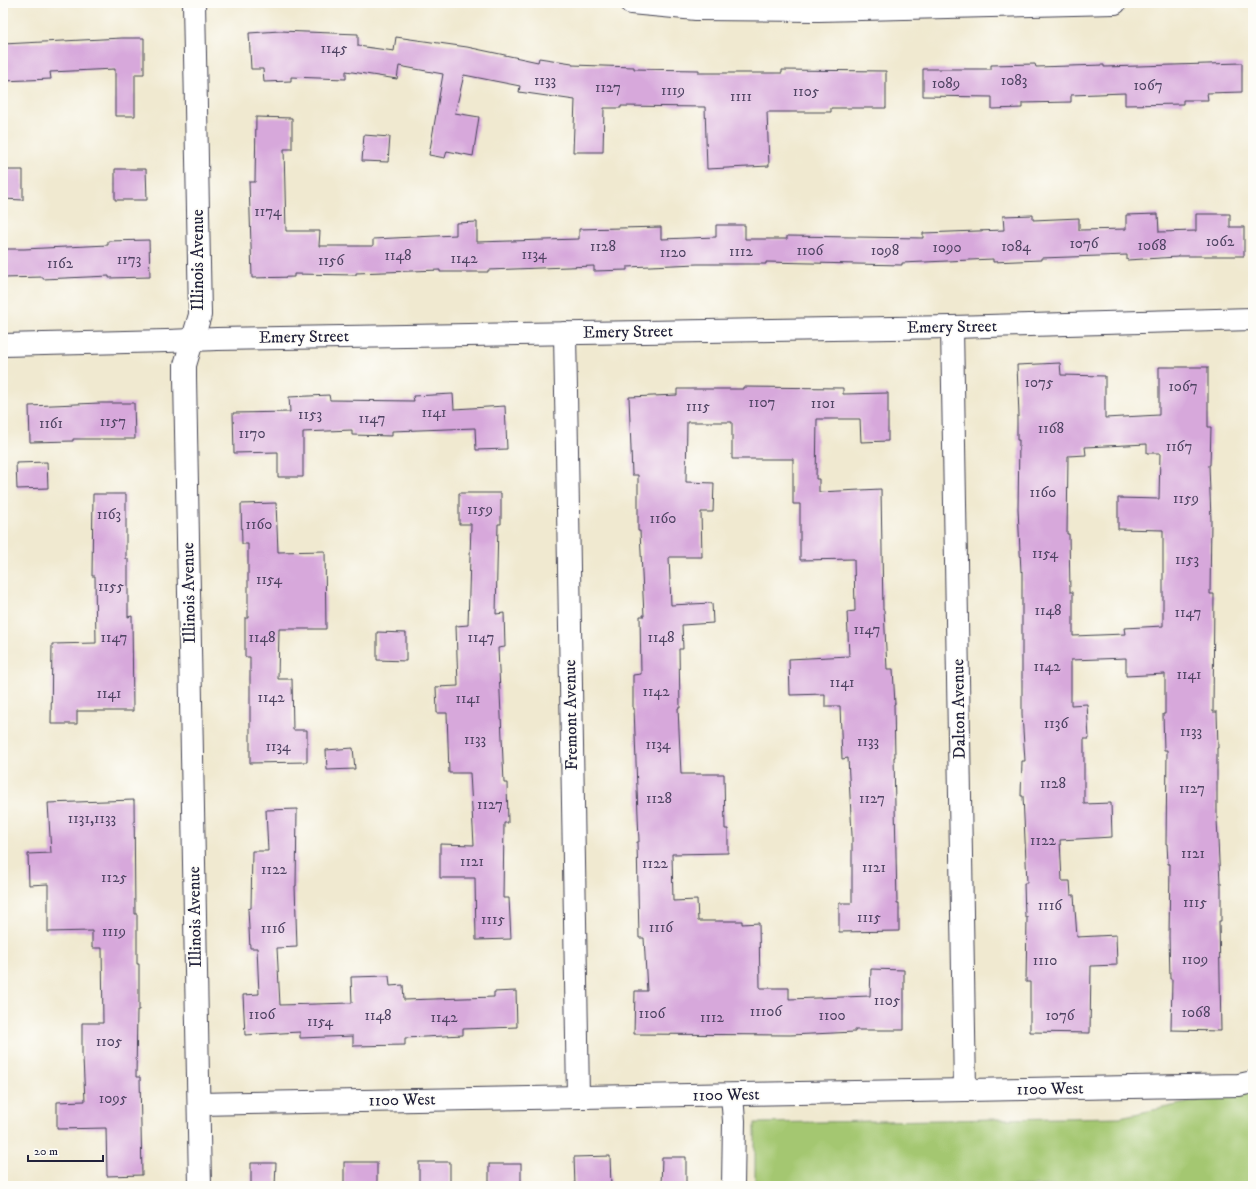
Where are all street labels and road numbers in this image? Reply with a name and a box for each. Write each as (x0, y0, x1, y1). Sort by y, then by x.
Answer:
street label: Illinois Avenue (187, 209, 209, 311)
street label: Emery Street (907, 315, 998, 339)
street label: Emery Street (583, 320, 674, 344)
street label: Emery Street (259, 325, 350, 349)
street label: Illinois Avenue (177, 542, 201, 644)
street label: Fremont Avenue (559, 659, 583, 771)
street label: Dalton Avenue (947, 659, 971, 759)
street label: Illinois Avenue (183, 866, 207, 968)
street label: 1100 West (1016, 1077, 1084, 1101)
street label: 1100 West (692, 1083, 760, 1107)
street label: 1100 West (368, 1088, 436, 1112)

